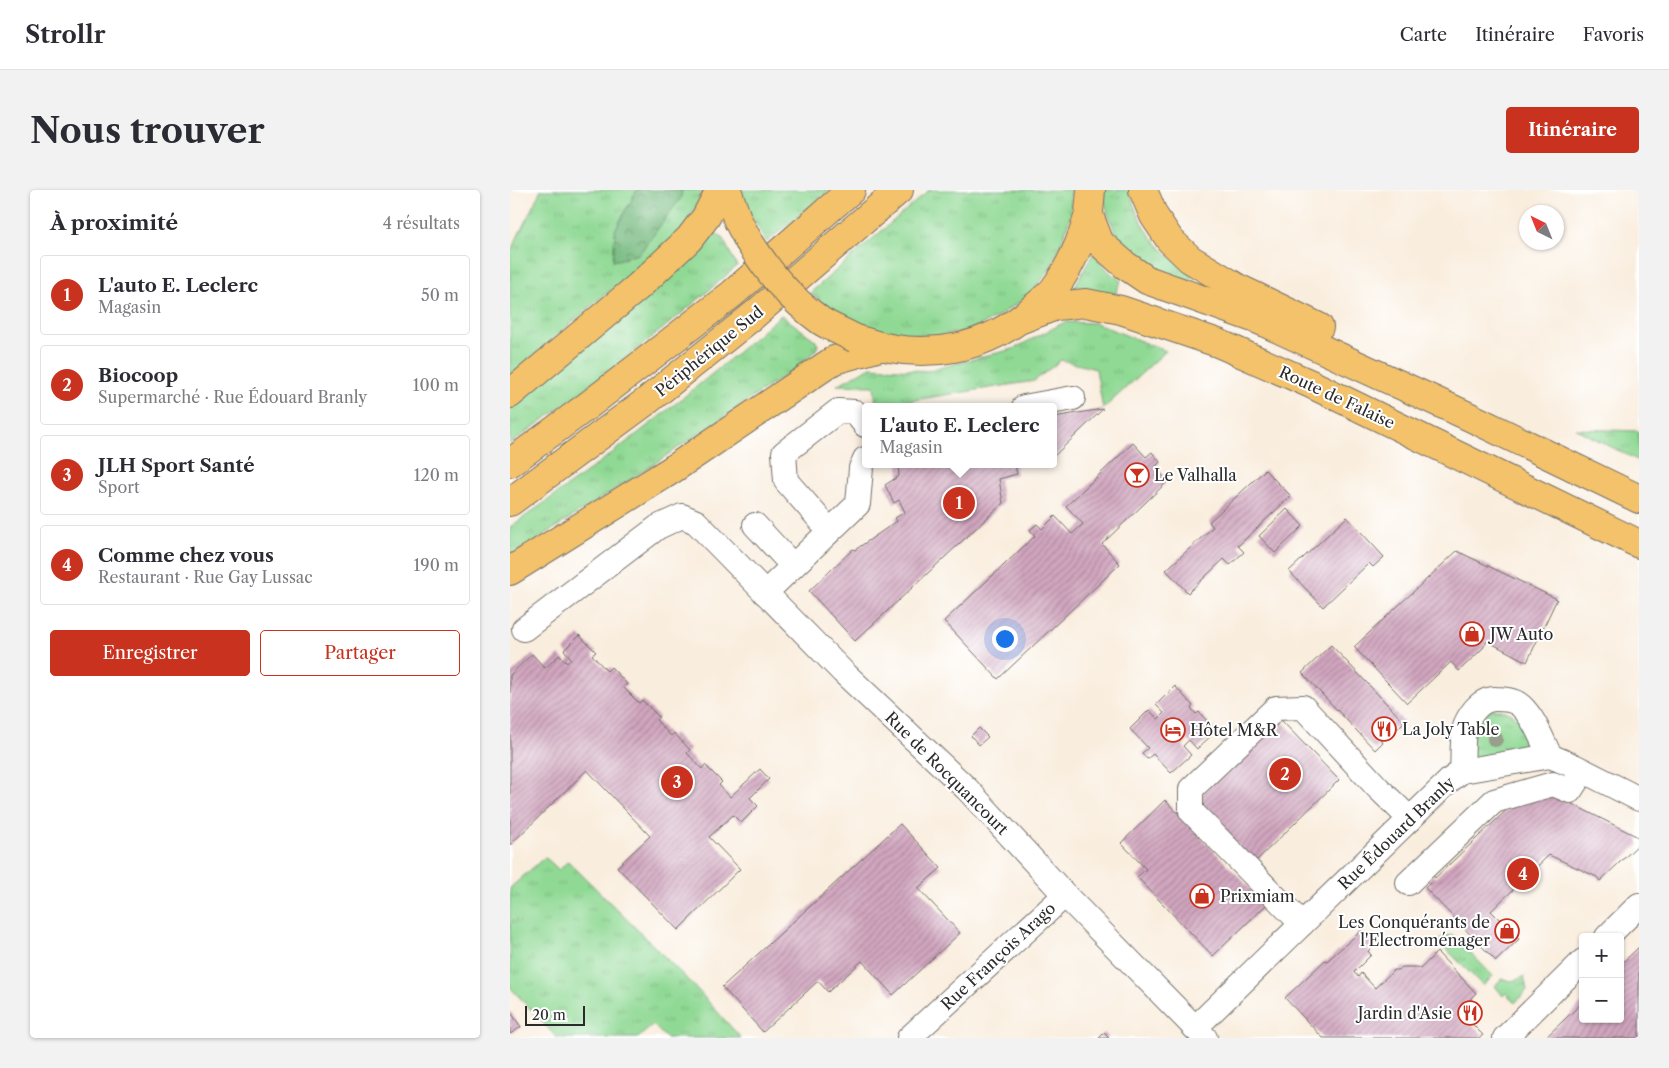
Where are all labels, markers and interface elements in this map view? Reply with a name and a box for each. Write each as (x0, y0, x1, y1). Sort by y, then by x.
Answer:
text: Strollr (25, 20, 105, 49)
text: Carte (1400, 24, 1447, 46)
text: Itinéraire (1475, 24, 1555, 46)
text: Favoris (1583, 24, 1644, 46)
button: Itinéraire (1506, 107, 1639, 153)
text: Nous trouver (30, 109, 265, 152)
north arrow (1519, 205, 1564, 250)
text: À proximité (50, 210, 178, 235)
text: 4 résultats (383, 213, 460, 233)
text: L'auto E. Leclerc (98, 274, 258, 297)
text: 1 (63, 285, 71, 305)
text: 50 m (421, 285, 459, 305)
text: Magasin (98, 297, 161, 317)
street label: Périphérique Sud (651, 301, 767, 401)
street label: Route de Falaise (1276, 361, 1398, 433)
text: Biocoop (98, 364, 178, 387)
text: 2 (62, 375, 72, 395)
text: 100 m (413, 375, 459, 395)
text: Supermarché · Rue Édouard Branly (98, 387, 367, 407)
popup (862, 403, 1057, 468)
text: L'auto E. Leclerc (880, 414, 1039, 437)
text: Magasin (880, 437, 943, 457)
text: JLH Sport Santé (98, 454, 255, 477)
bar icon: Le Valhalla (1124, 462, 1150, 488)
text: 3 (62, 465, 72, 485)
text: 120 m (414, 465, 459, 485)
place label: Le Valhalla (1154, 465, 1237, 485)
text: Sport (98, 477, 140, 497)
pin: 1 (943, 484, 975, 522)
text: Comme chez vous (98, 544, 274, 567)
text: 4 (62, 555, 72, 575)
text: 190 m (414, 555, 459, 575)
text: Restaurant · Rue Gay Lussac (98, 567, 313, 587)
shop icon: JW Auto (1459, 621, 1485, 647)
place label: JW Auto (1487, 624, 1553, 644)
your location (992, 626, 1018, 652)
button: Enregistrer (50, 630, 250, 676)
button: Partager (260, 630, 460, 676)
street label: Rue de Rocquancourt (881, 707, 1013, 839)
restaurant icon: La Joly Table (1371, 716, 1397, 742)
hotel icon: Hôtel M&R (1160, 717, 1186, 743)
place label: La Joly Table (1402, 719, 1499, 739)
place label: Hôtel M&R (1190, 720, 1279, 740)
pin: 2 (1269, 755, 1301, 793)
pin: 3 (661, 763, 693, 801)
street label: Rue Édouard Branly (1334, 772, 1459, 894)
pin: 4 (1507, 855, 1539, 893)
shop icon: Prixmiam (1189, 883, 1215, 909)
place label: Prixmiam (1220, 886, 1295, 906)
street label: Rue François Arago (937, 898, 1060, 1014)
place label: Les Conquérants de l'Electroménager (1338, 912, 1490, 950)
shop icon: Les Conquérants de l'Electroménager (1494, 918, 1520, 944)
map controls (1579, 933, 1624, 1023)
button: + (1579, 933, 1624, 978)
button: − (1579, 978, 1624, 1023)
restaurant icon: Jardin d'Asie (1457, 1000, 1483, 1026)
scale bar (525, 1003, 585, 1026)
place label: Jardin d'Asie (1355, 1003, 1452, 1023)
text: 20 m (532, 1006, 566, 1024)

